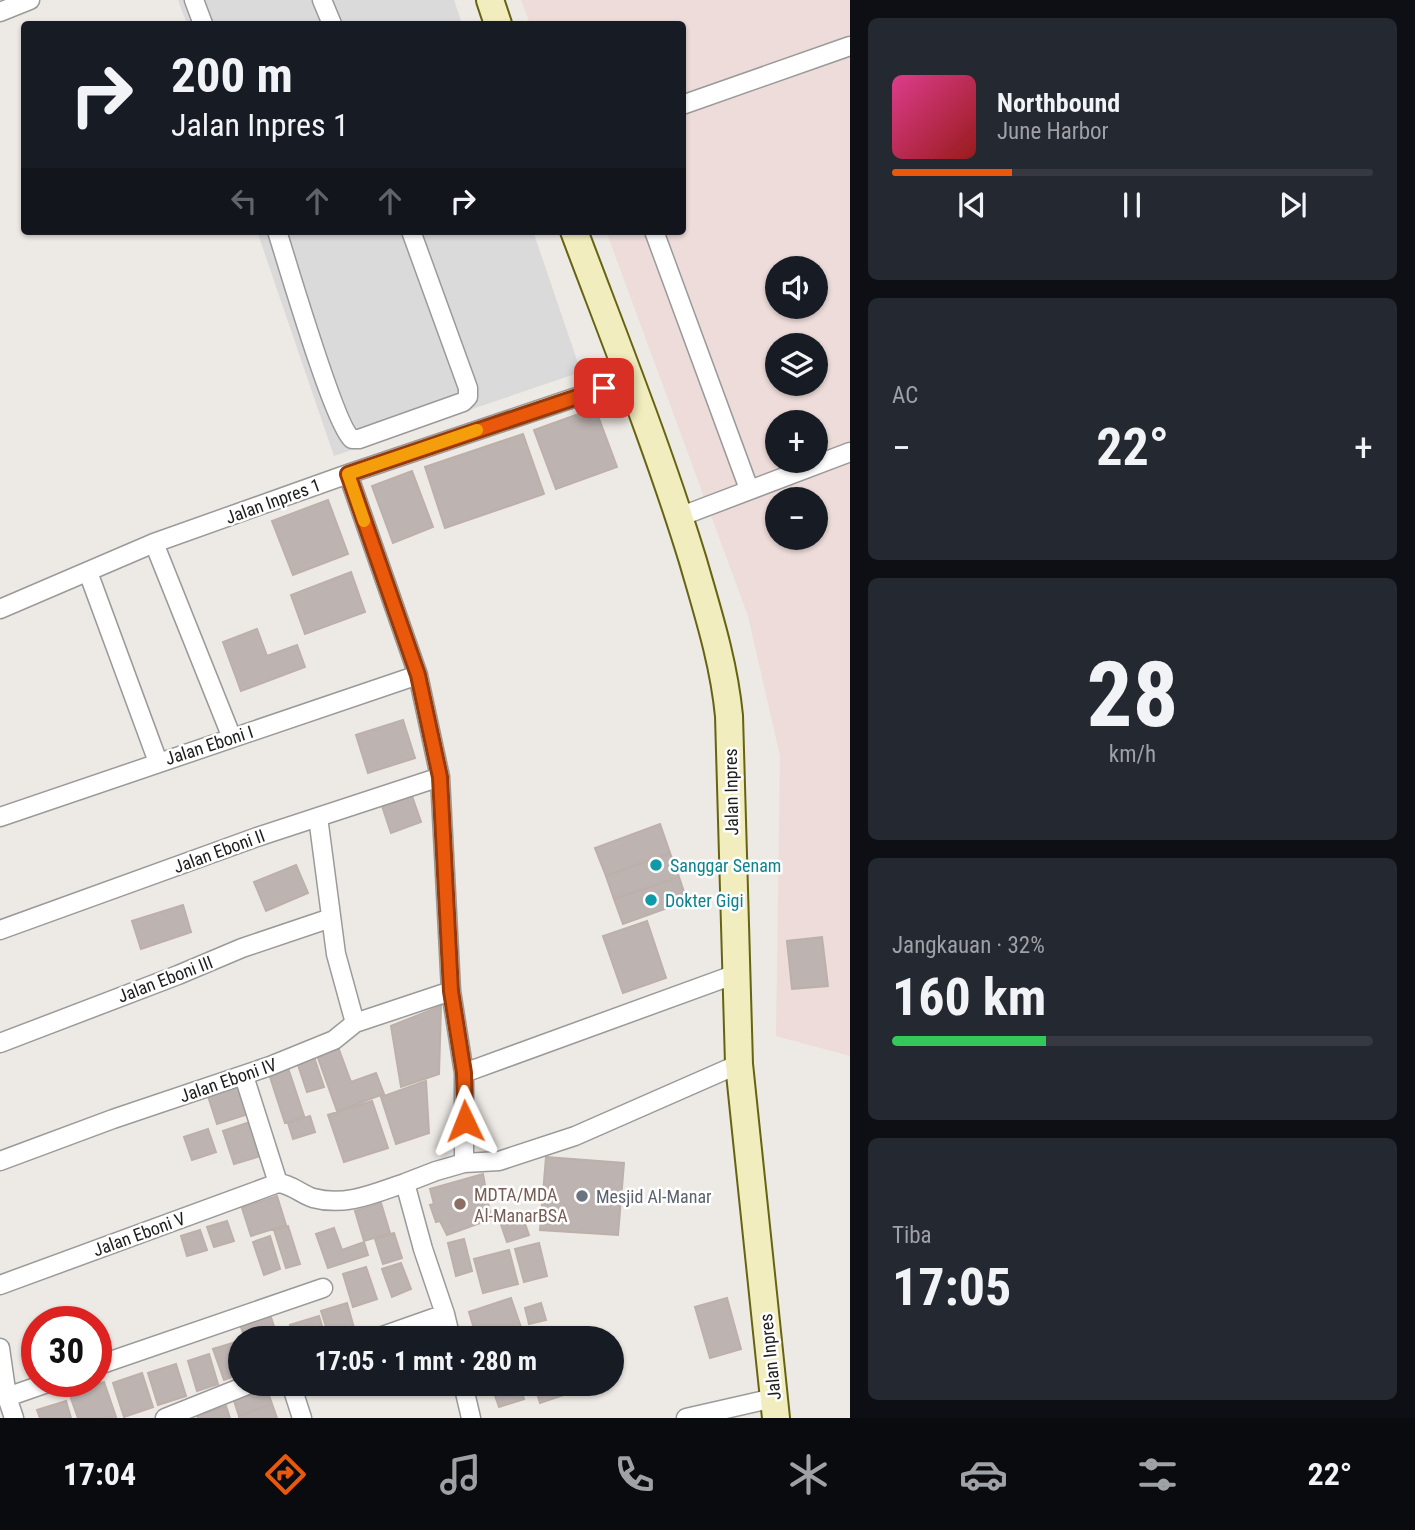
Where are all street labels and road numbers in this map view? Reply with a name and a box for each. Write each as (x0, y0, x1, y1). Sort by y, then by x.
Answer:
street label: Jalan Inpres 1 (222, 474, 324, 528)
street label: Jalan Eboni I (162, 721, 256, 769)
street label: Jalan Inpres (720, 748, 742, 836)
street label: Jalan Eboni II (170, 825, 268, 877)
street label: Jalan Eboni III (114, 951, 216, 1007)
street label: Jalan Eboni IV (177, 1054, 279, 1106)
street label: Jalan Eboni V (90, 1208, 188, 1260)
street label: Jalan Inpres (755, 1313, 785, 1401)

